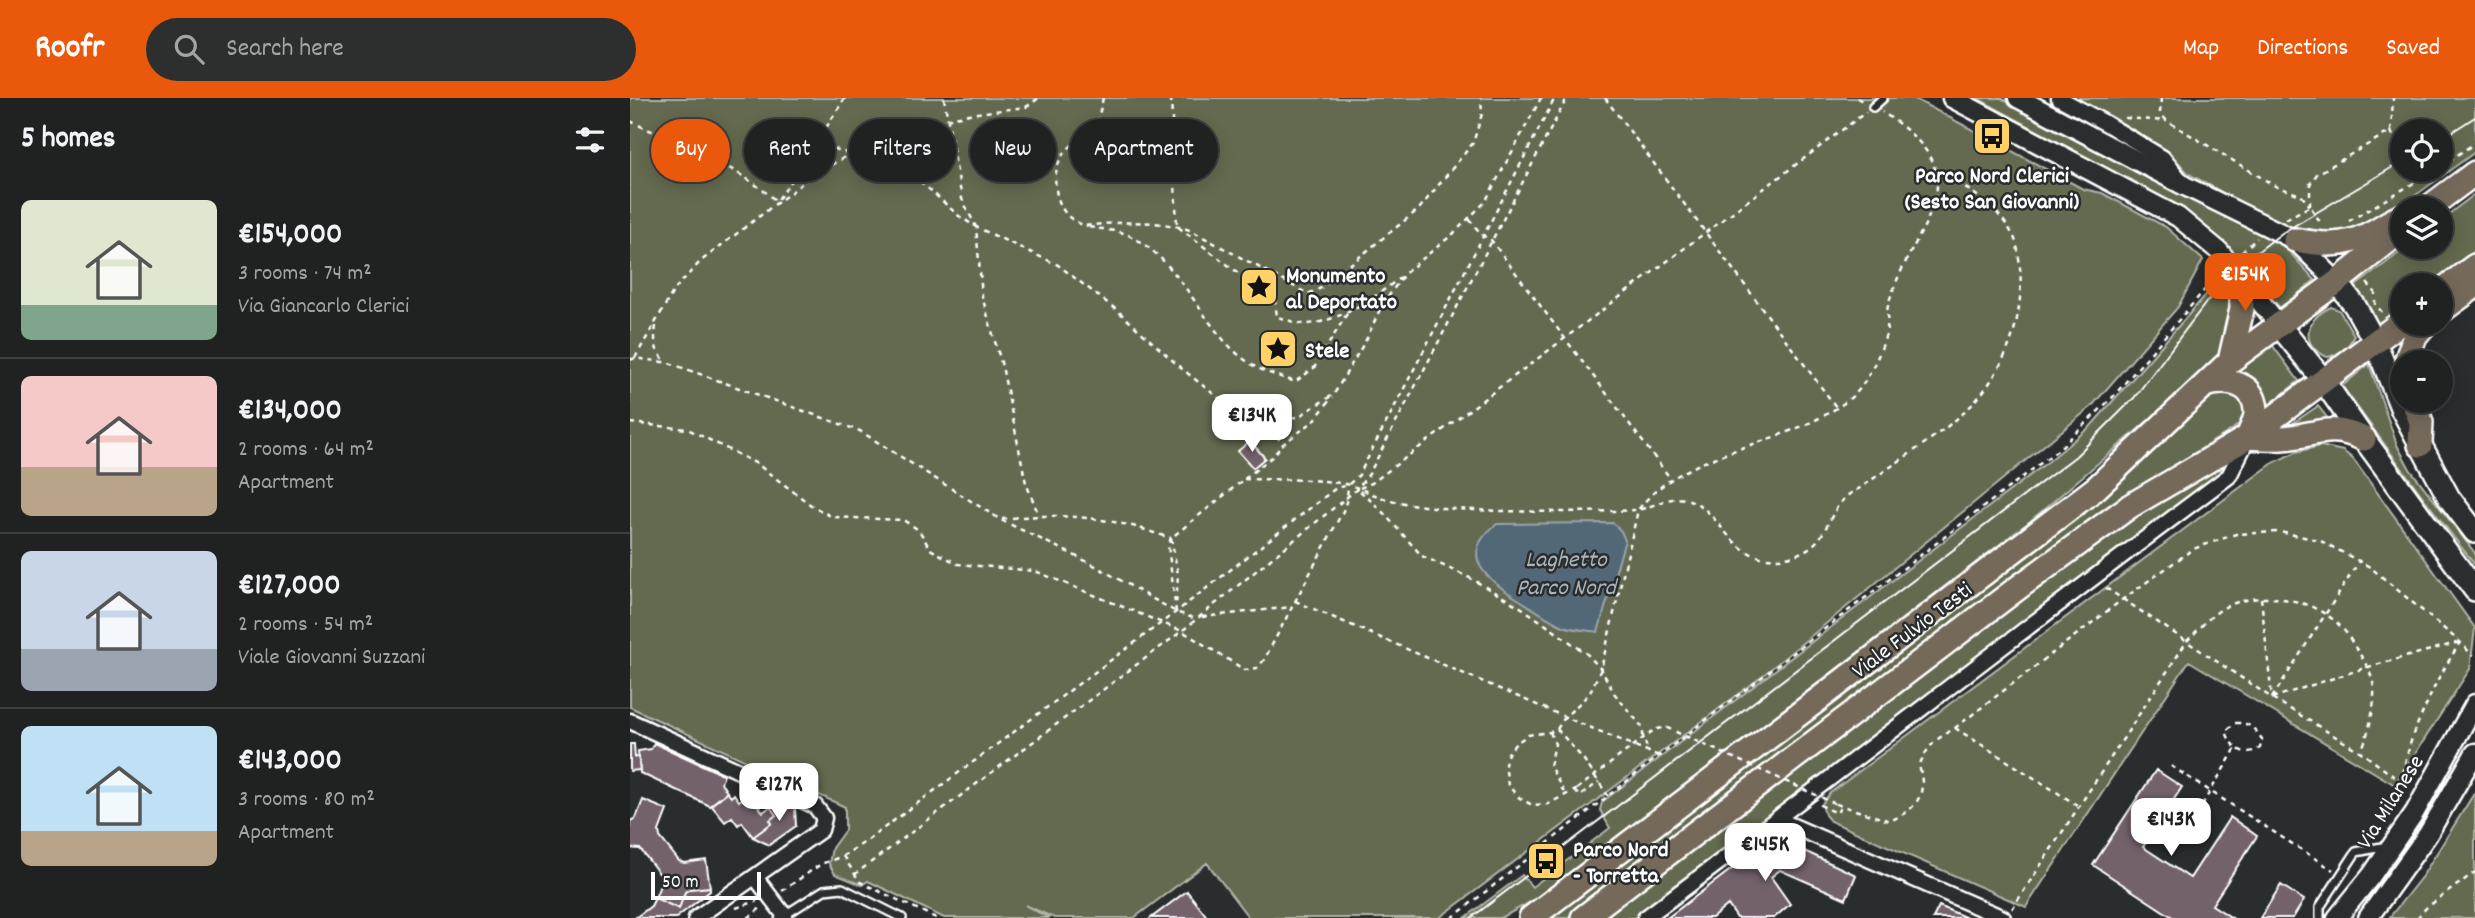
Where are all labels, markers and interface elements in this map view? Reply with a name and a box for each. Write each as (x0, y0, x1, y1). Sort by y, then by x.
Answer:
search box (146, 18, 636, 81)
text: Roofr (35, 26, 104, 73)
icon: search (170, 30, 208, 68)
text: Search here (226, 31, 344, 68)
text: Map (2183, 32, 2219, 66)
text: Directions (2257, 32, 2348, 66)
text: Saved (2386, 32, 2440, 66)
bus stop icon: Parco Nord Clerici (Sesto San Giovanni) (1971, 115, 2013, 157)
text: 5 homes (21, 119, 115, 162)
chip: Buy (651, 119, 730, 182)
chip: Rent (744, 119, 835, 182)
chip: Filters (849, 119, 956, 182)
chip: New (970, 119, 1056, 182)
chip: Apartment (1070, 119, 1218, 182)
map controls (2390, 119, 2453, 413)
button: locate (2390, 119, 2453, 182)
icon: filters (571, 121, 609, 159)
place label: Parco Nord Clerici (Sesto San Giovanni) (1905, 161, 2079, 220)
button: layers (2390, 196, 2453, 259)
text: €154,000 (238, 215, 342, 258)
icon: home (77, 228, 161, 312)
pin: €154K (2196, 254, 2294, 313)
text: 3 rooms · 74 m² (238, 258, 372, 291)
text: €154K (2221, 259, 2269, 292)
place label: Monumento al Deportato (1286, 261, 1397, 320)
place icon: Monumento al Deportato (1238, 266, 1280, 308)
button: + (2390, 273, 2453, 336)
text: Via Giancarlo Clerici (238, 291, 409, 324)
place icon: Stele (1257, 328, 1299, 370)
place label: Stele (1305, 336, 1349, 369)
button: − (2390, 350, 2453, 413)
text: €134,000 (238, 391, 342, 434)
pin: €134K (1203, 394, 1301, 454)
text: €134K (1228, 400, 1276, 433)
icon: home (77, 404, 161, 488)
text: 2 rooms · 64 m² (238, 434, 374, 467)
text: Apartment (238, 467, 334, 500)
water label: Laghetto Parco Nord (1516, 544, 1619, 606)
text: €127,000 (238, 566, 341, 609)
street label: Viale Fulvio Testi (1846, 575, 1980, 688)
icon: home (77, 579, 161, 663)
text: 2 rooms · 54 m² (238, 609, 373, 642)
text: Viale Giovanni Suzzani (238, 642, 425, 675)
text: €143,000 (238, 741, 342, 784)
street label: Via Milanese (2350, 749, 2434, 856)
icon: home (77, 754, 161, 838)
pin: €127K (730, 764, 828, 823)
text: €127K (755, 769, 803, 802)
text: 3 rooms · 80 m² (238, 784, 375, 817)
pin: €143K (2122, 798, 2220, 858)
text: €143K (2147, 804, 2195, 837)
text: Apartment (238, 817, 334, 850)
pin: €145K (1716, 824, 1814, 883)
text: €145K (1741, 829, 1789, 862)
place label: Parco Nord - Torretta (1573, 835, 1668, 894)
bus stop icon: Parco Nord - Torretta (1525, 840, 1567, 882)
scale bar (651, 869, 761, 901)
text: 50 m (662, 870, 699, 897)

